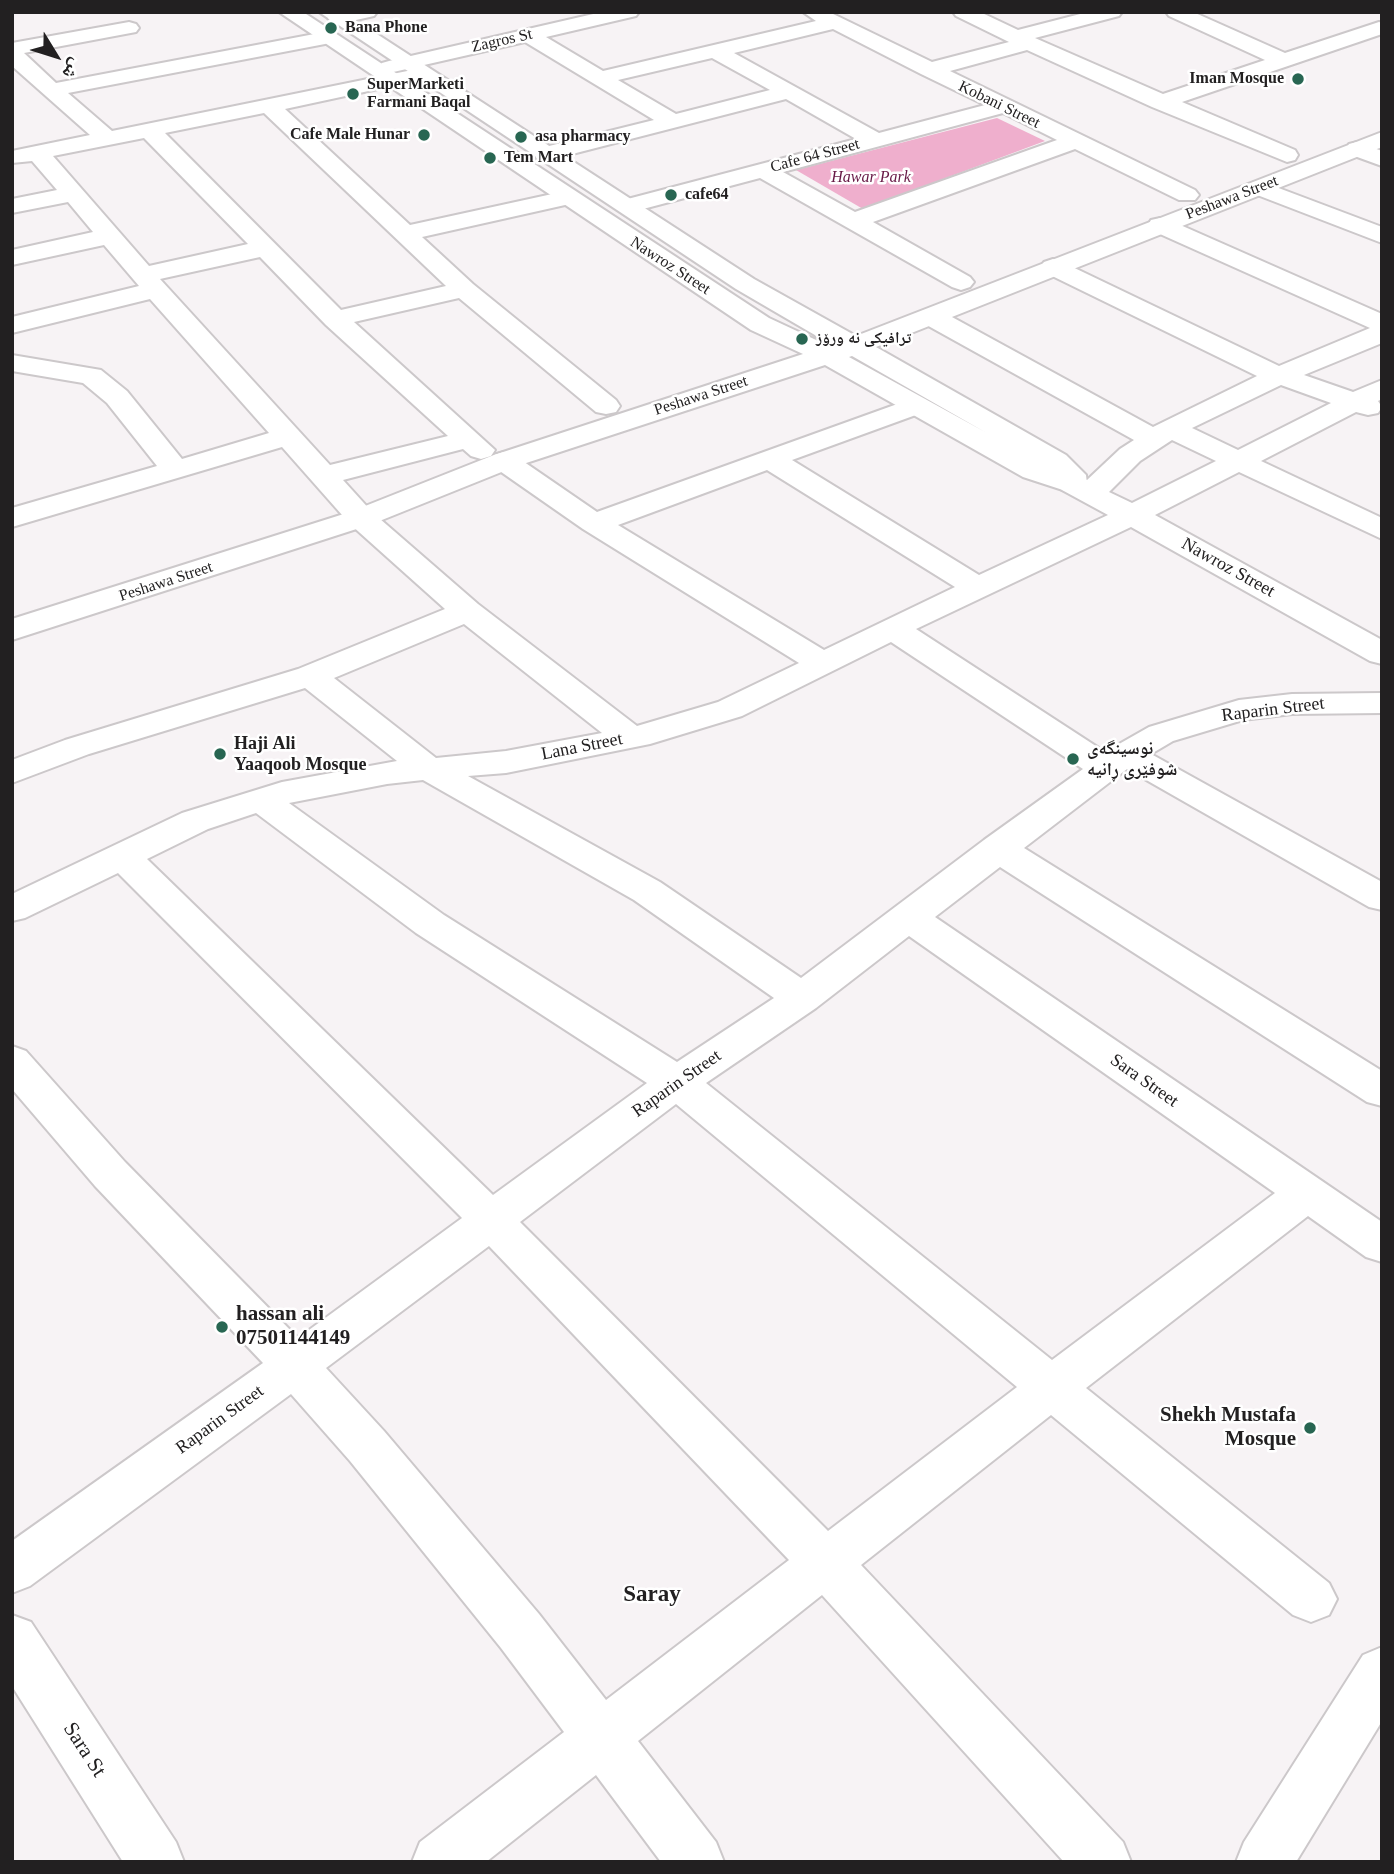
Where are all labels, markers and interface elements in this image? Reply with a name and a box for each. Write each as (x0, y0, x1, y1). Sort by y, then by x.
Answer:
place label: Bana Phone (345, 18, 427, 38)
marker: Bana Phone (323, 20, 339, 36)
north arrow (21, 21, 91, 91)
street label: Zagros St (470, 25, 534, 57)
text: ش (58, 55, 87, 84)
place label: Iman Mosque (1189, 69, 1284, 89)
marker: Iman Mosque (1290, 71, 1306, 87)
place label: SuperMarketi Farmani Baqal (367, 75, 471, 113)
street label: Kobani Street (955, 77, 1043, 133)
marker: SuperMarketi Farmani Baqal (345, 86, 361, 102)
place label: Cafe Male Hunar (290, 125, 410, 145)
marker: Cafe Male Hunar (416, 127, 432, 143)
place label: asa pharmacy (535, 127, 631, 147)
marker: asa pharmacy (513, 129, 529, 145)
street label: Cafe 64 Street (768, 135, 862, 177)
place label: Tem Mart (504, 148, 573, 168)
marker: Tem Mart (482, 150, 498, 166)
park label: Hawar Park (831, 168, 911, 188)
street label: Peshawa Street (1183, 172, 1281, 224)
place label: cafe64 (685, 185, 729, 205)
marker: cafe64 (663, 187, 679, 203)
street label: Nawroz Street (626, 233, 714, 299)
place label: ترافیکی نه ورۆز (816, 329, 911, 349)
marker: ترافیکی نه ورۆز (794, 331, 810, 347)
street label: Peshawa Street (652, 372, 750, 420)
street label: Nawroz Street (1178, 533, 1278, 603)
street label: Peshawa Street (117, 558, 215, 606)
street label: Raparin Street (1220, 693, 1326, 727)
street label: Lana Street (539, 729, 625, 765)
place label: Haji Ali Yaaqoob Mosque (234, 733, 367, 776)
place label: نوسینگەی شوفێری ڕانیە (1087, 738, 1177, 780)
marker: Haji Ali Yaaqoob Mosque (212, 746, 228, 762)
marker: نوسینگەی شوفێری ڕانیە (1065, 751, 1081, 767)
street label: Raparin Street (628, 1045, 726, 1123)
street label: Sara Street (1106, 1050, 1182, 1112)
place label: hassan ali 07501144149 (236, 1302, 350, 1352)
marker: hassan ali 07501144149 (214, 1319, 230, 1335)
street label: Raparin Street (172, 1381, 268, 1459)
place label: Shekh Mustafa Mosque (1160, 1403, 1296, 1453)
marker: Shekh Mustafa Mosque (1302, 1420, 1318, 1436)
district label: Saray (623, 1581, 681, 1609)
street label: Sara St (57, 1718, 111, 1782)

